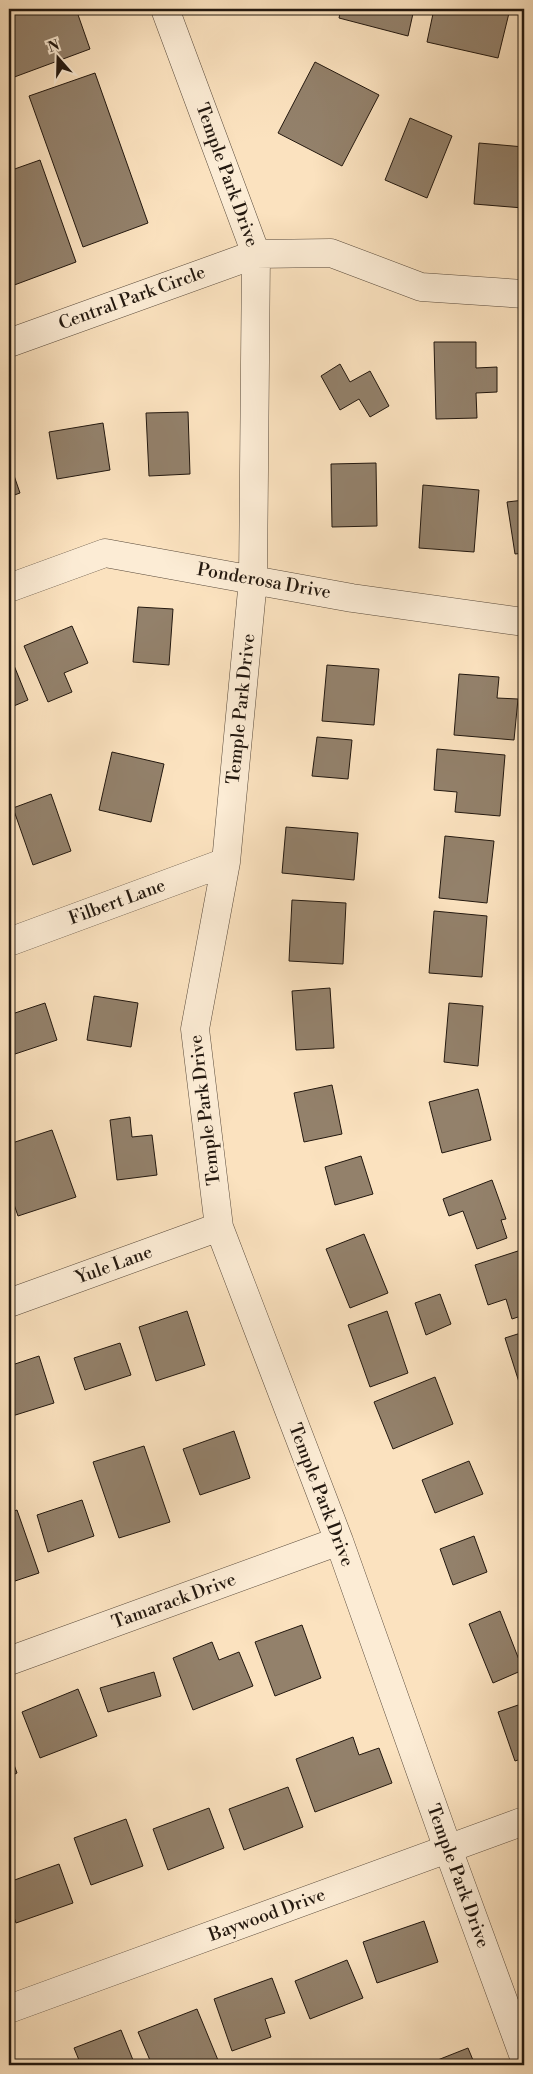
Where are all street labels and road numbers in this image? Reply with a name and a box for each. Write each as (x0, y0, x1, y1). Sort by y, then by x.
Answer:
street label: Temple Park Drive (190, 100, 264, 250)
street label: Central Park Circle (55, 261, 209, 335)
street label: Ponderosa Drive (195, 558, 333, 604)
street label: Temple Park Drive (222, 633, 260, 785)
street label: Filbert Lane (65, 874, 169, 930)
street label: Temple Park Drive (184, 1033, 226, 1187)
street label: Yule Lane (72, 1241, 155, 1290)
street label: Temple Park Drive (283, 1420, 359, 1570)
street label: Tamarack Drive (109, 1568, 239, 1634)
street label: Temple Park Drive (421, 1801, 495, 1951)
street label: Baywood Drive (205, 1883, 329, 1947)

